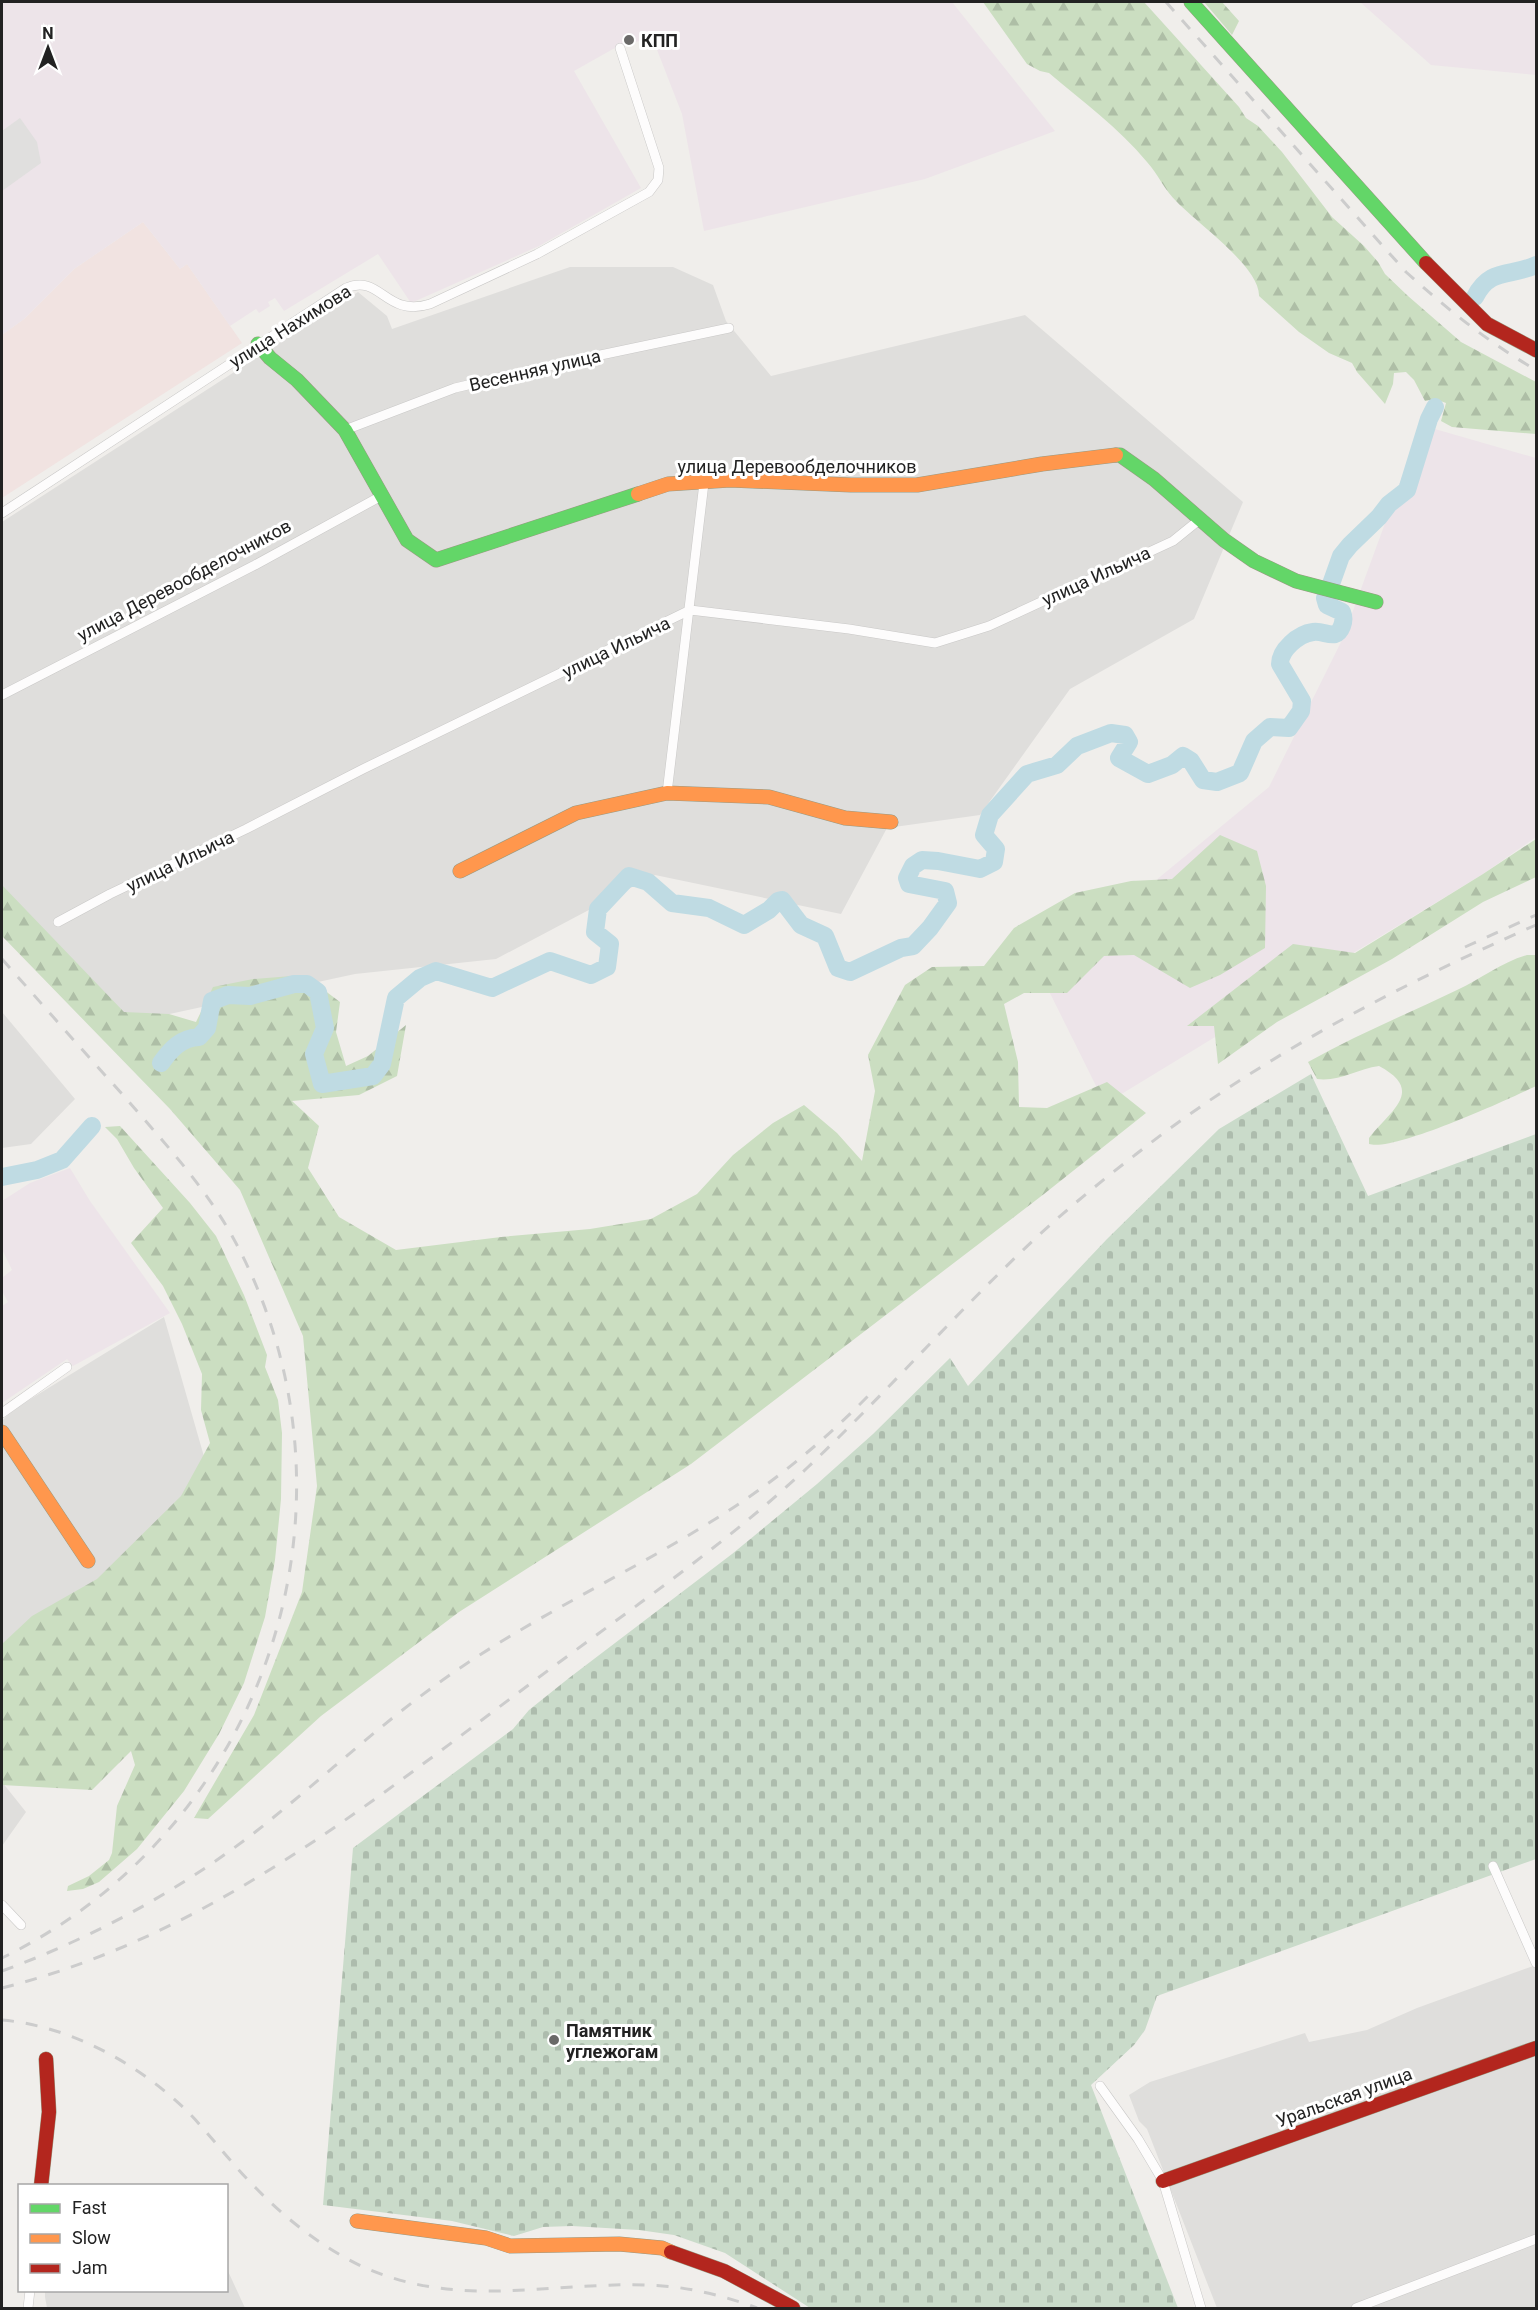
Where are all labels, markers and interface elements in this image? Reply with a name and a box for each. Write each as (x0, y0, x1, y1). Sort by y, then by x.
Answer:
north arrow (18, 18, 78, 78)
text: N (42, 24, 54, 43)
place label: КПП (641, 30, 678, 51)
marker: КПП (622, 33, 636, 47)
street label: улица Нахимова (225, 280, 355, 372)
street label: Весенняя улица (467, 345, 603, 395)
street label: улица Деревообделочников (678, 456, 916, 477)
street label: улица Деревообделочников (74, 515, 294, 645)
street label: улица Ильича (1039, 542, 1153, 610)
street label: улица Ильича (559, 612, 673, 682)
street label: улица Ильича (123, 826, 237, 896)
place label: Памятник углежогам (566, 2020, 658, 2062)
marker: Памятник углежогам (547, 2033, 561, 2047)
street label: Уральская улица (1273, 2063, 1415, 2131)
legend (18, 2184, 228, 2292)
text: Fast (72, 2197, 107, 2218)
text: Slow (72, 2227, 111, 2248)
text: Jam (72, 2257, 108, 2278)

